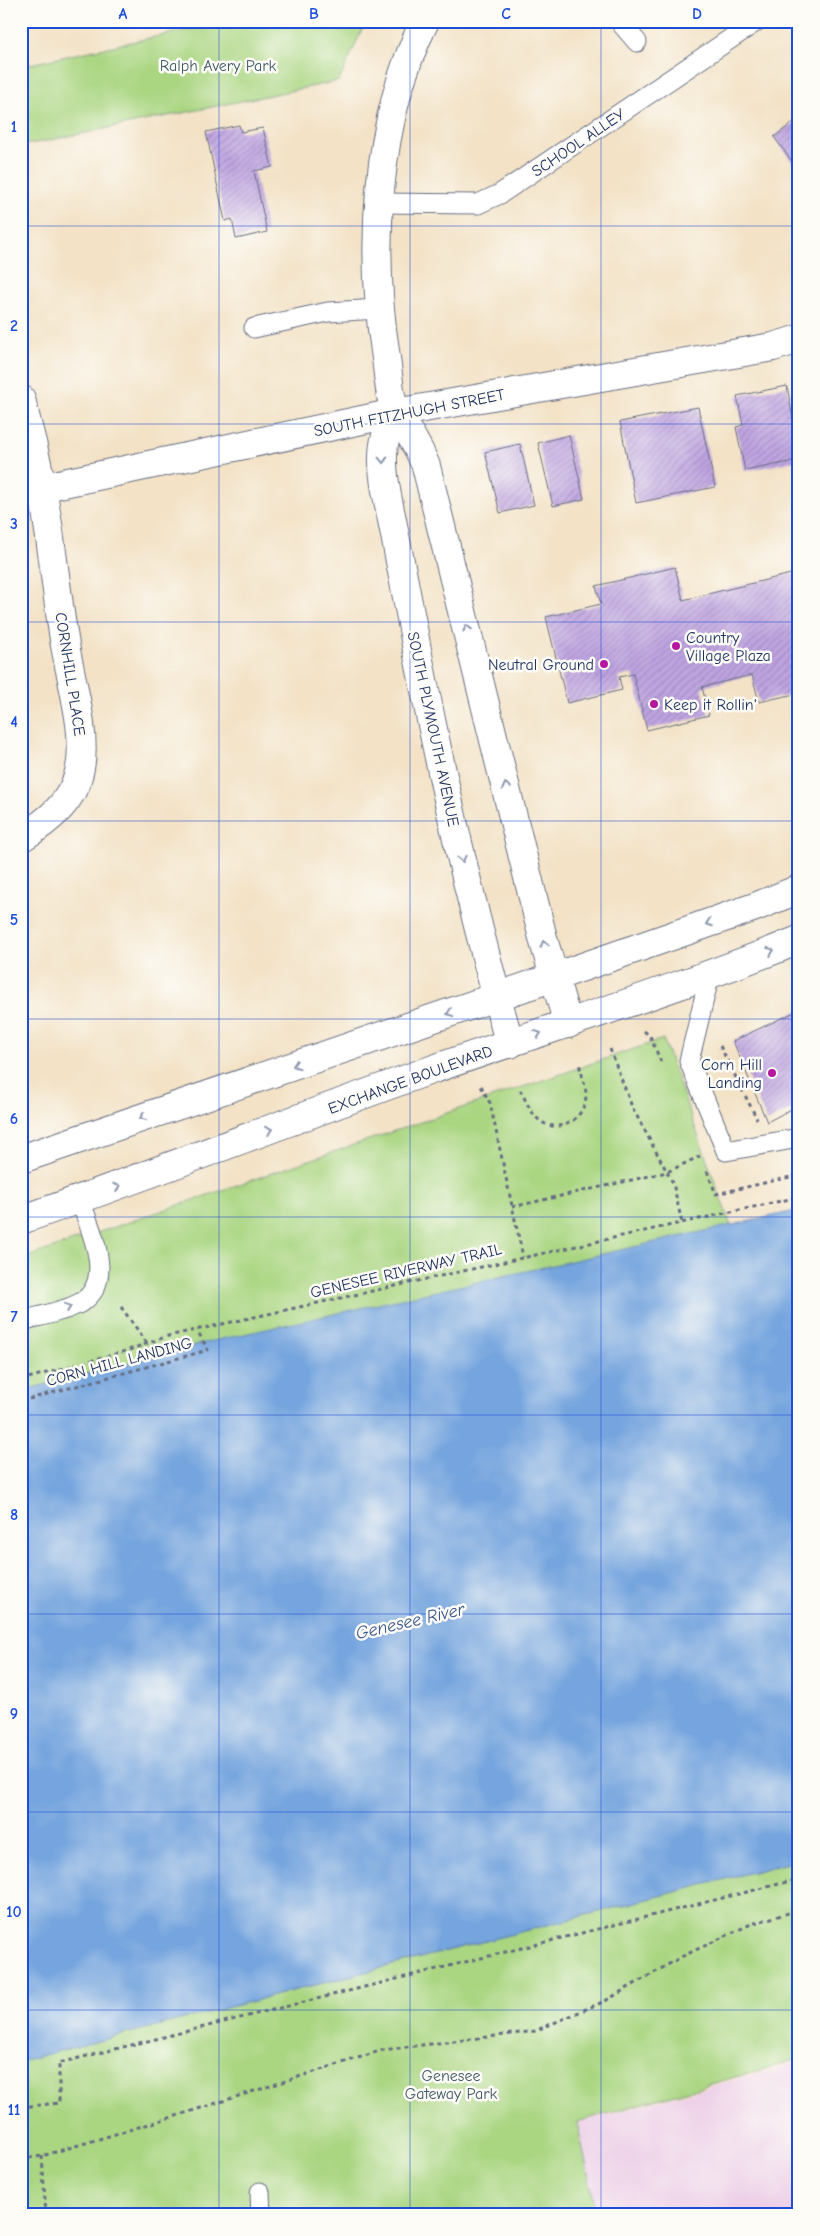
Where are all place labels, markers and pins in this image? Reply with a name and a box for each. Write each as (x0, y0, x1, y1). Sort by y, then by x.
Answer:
place label: Country Village Plaza (686, 629, 771, 665)
marker: Country Village Plaza (670, 640, 682, 652)
place label: Neutral Ground (488, 656, 594, 674)
marker: Neutral Ground (598, 658, 610, 670)
place label: Keep it Rollin' (664, 696, 757, 714)
marker: Keep it Rollin' (648, 698, 660, 710)
place label: Corn Hill Landing (701, 1056, 762, 1092)
marker: Corn Hill Landing (766, 1067, 778, 1079)

